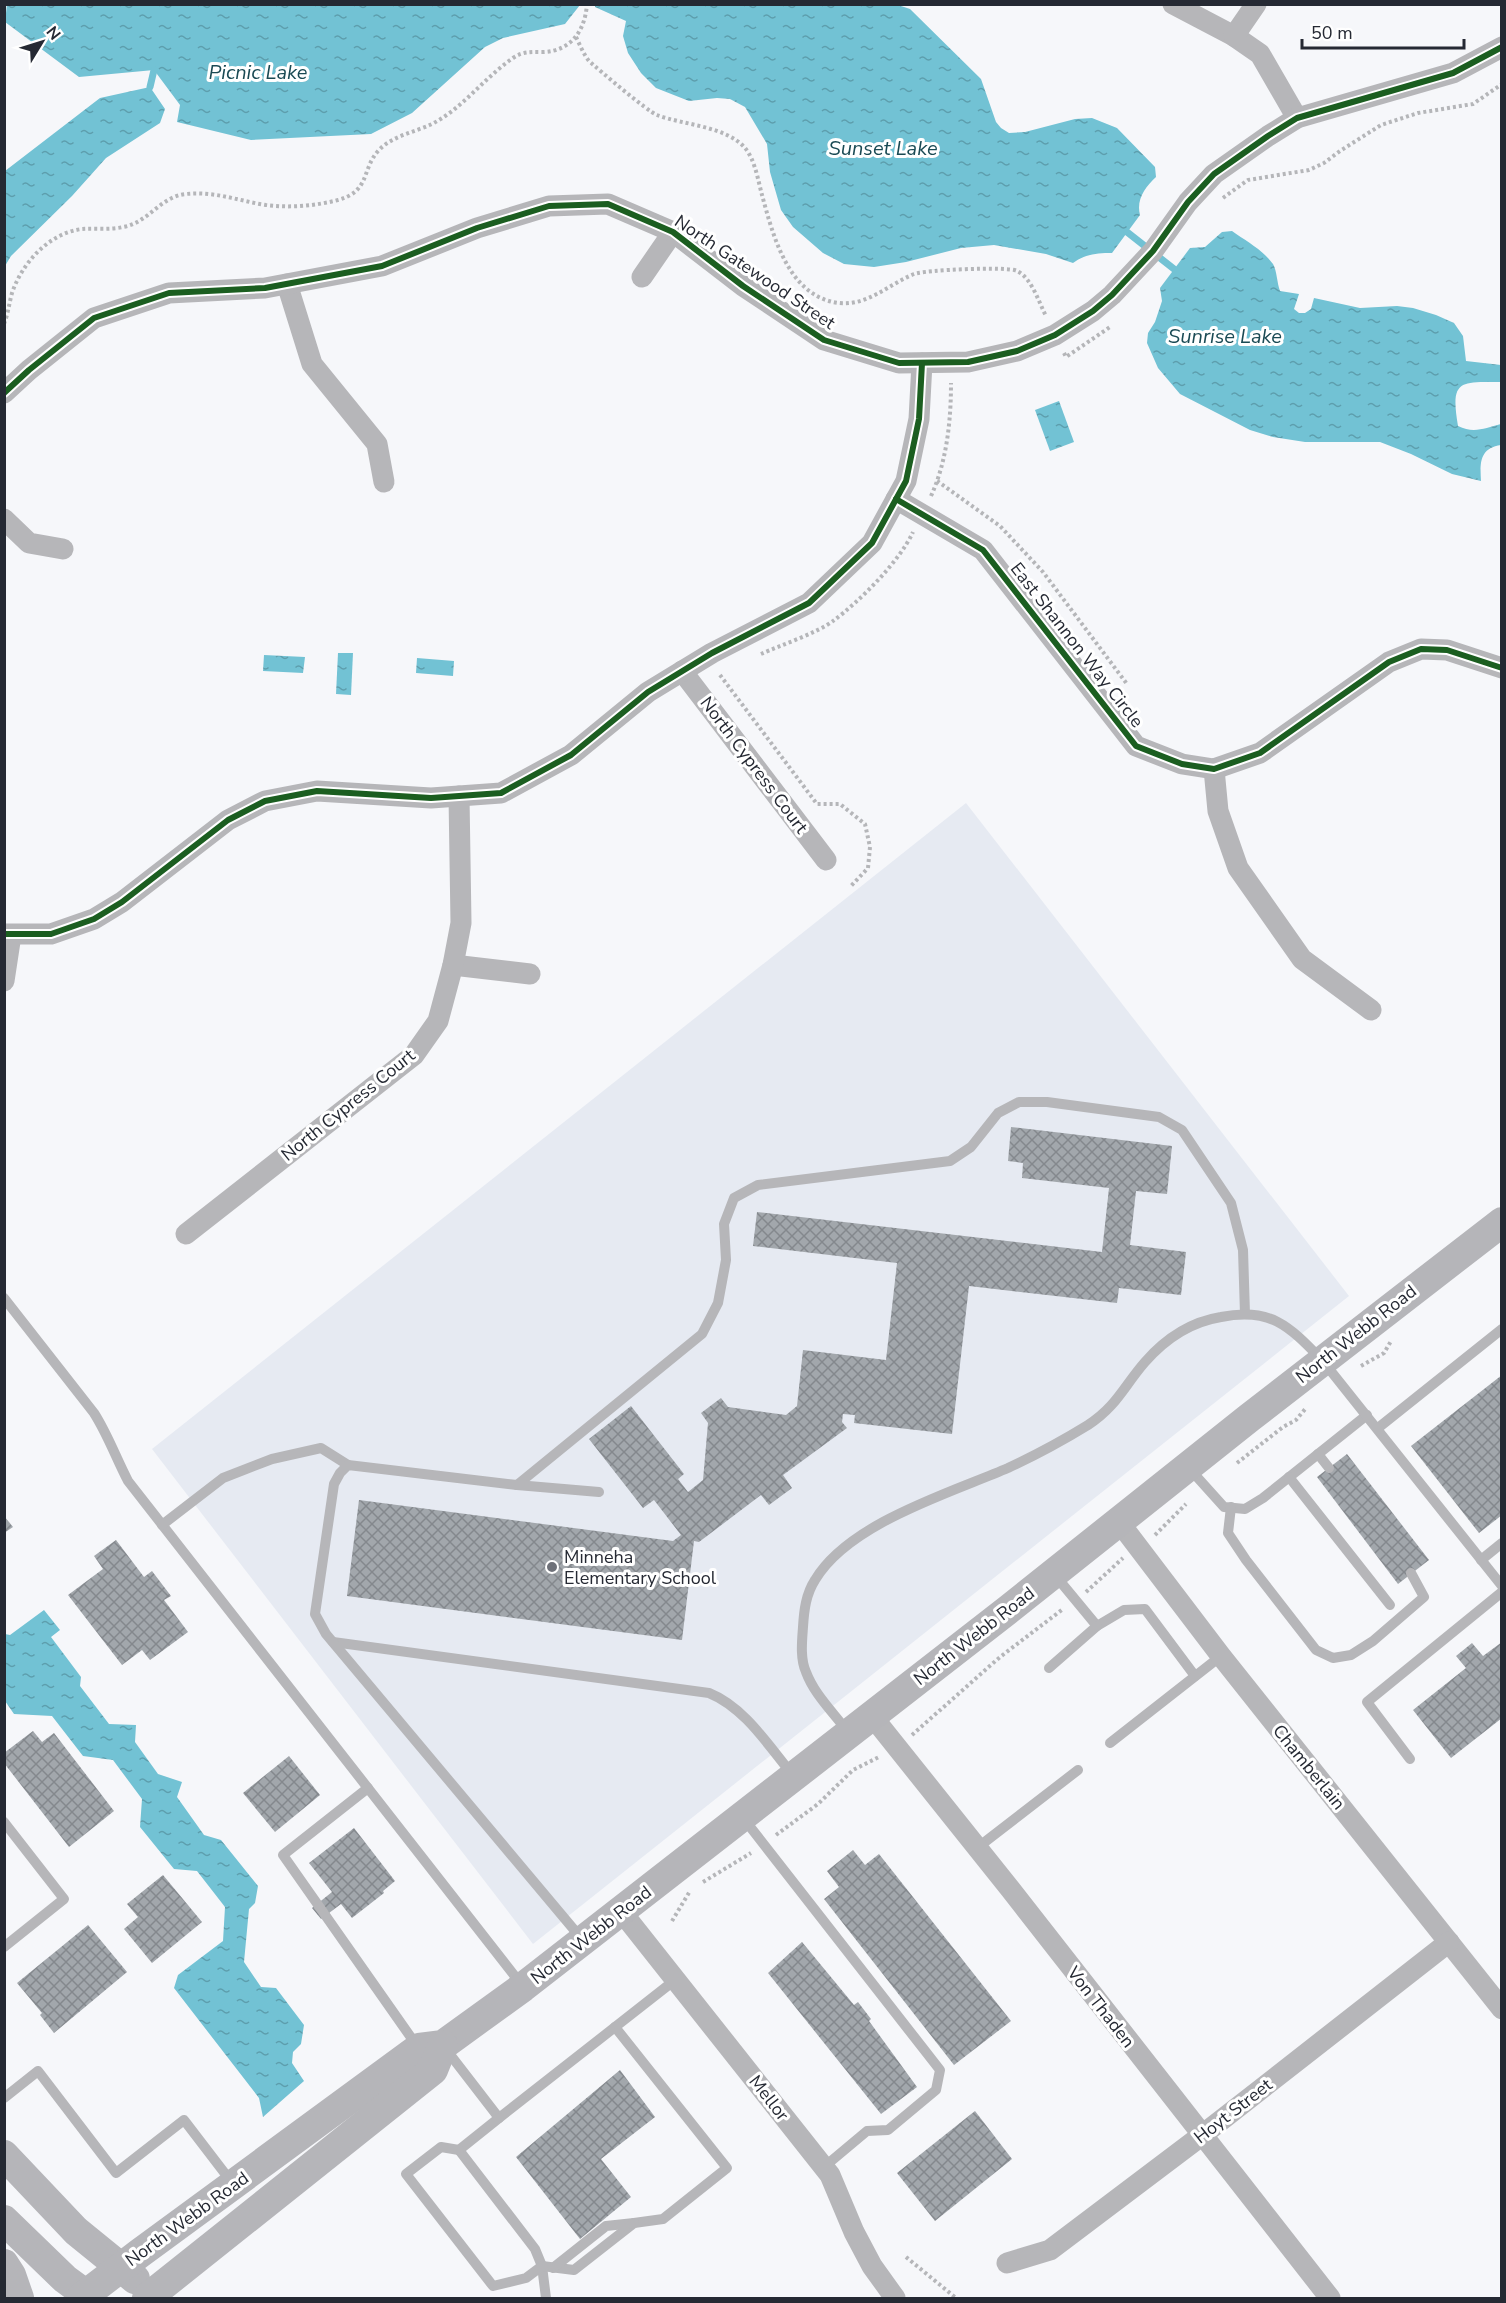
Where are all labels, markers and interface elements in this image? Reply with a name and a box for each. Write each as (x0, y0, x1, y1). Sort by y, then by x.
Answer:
north arrow (12, 12, 72, 72)
scale bar (1302, 12, 1464, 50)
text: 50 m (1311, 21, 1353, 45)
text: N (41, 22, 65, 45)
water label: Picnic Lake (209, 59, 308, 86)
water label: Sunset Lake (828, 135, 938, 162)
street label: North Gatewood Street (670, 209, 841, 335)
water label: Sunrise Lake (1168, 323, 1282, 350)
street label: East Shannon Way Circle (1005, 557, 1149, 733)
street label: North Cypress Court (695, 692, 814, 839)
street label: North Cypress Court (276, 1043, 420, 1166)
street label: North Webb Road (1291, 1279, 1421, 1389)
place label: Minneha Elementary School (564, 1545, 717, 1590)
marker: Minneha Elementary School (545, 1560, 559, 1574)
street label: North Webb Road (909, 1581, 1039, 1691)
street label: Chamberlain (1267, 1719, 1351, 1815)
street label: North Webb Road (526, 1880, 656, 1990)
street label: Von Thaden (1061, 1961, 1140, 2053)
street label: Mellor (744, 2070, 795, 2126)
street label: Hoyt Street (1189, 2072, 1278, 2149)
street label: North Webb Road (120, 2166, 254, 2272)

